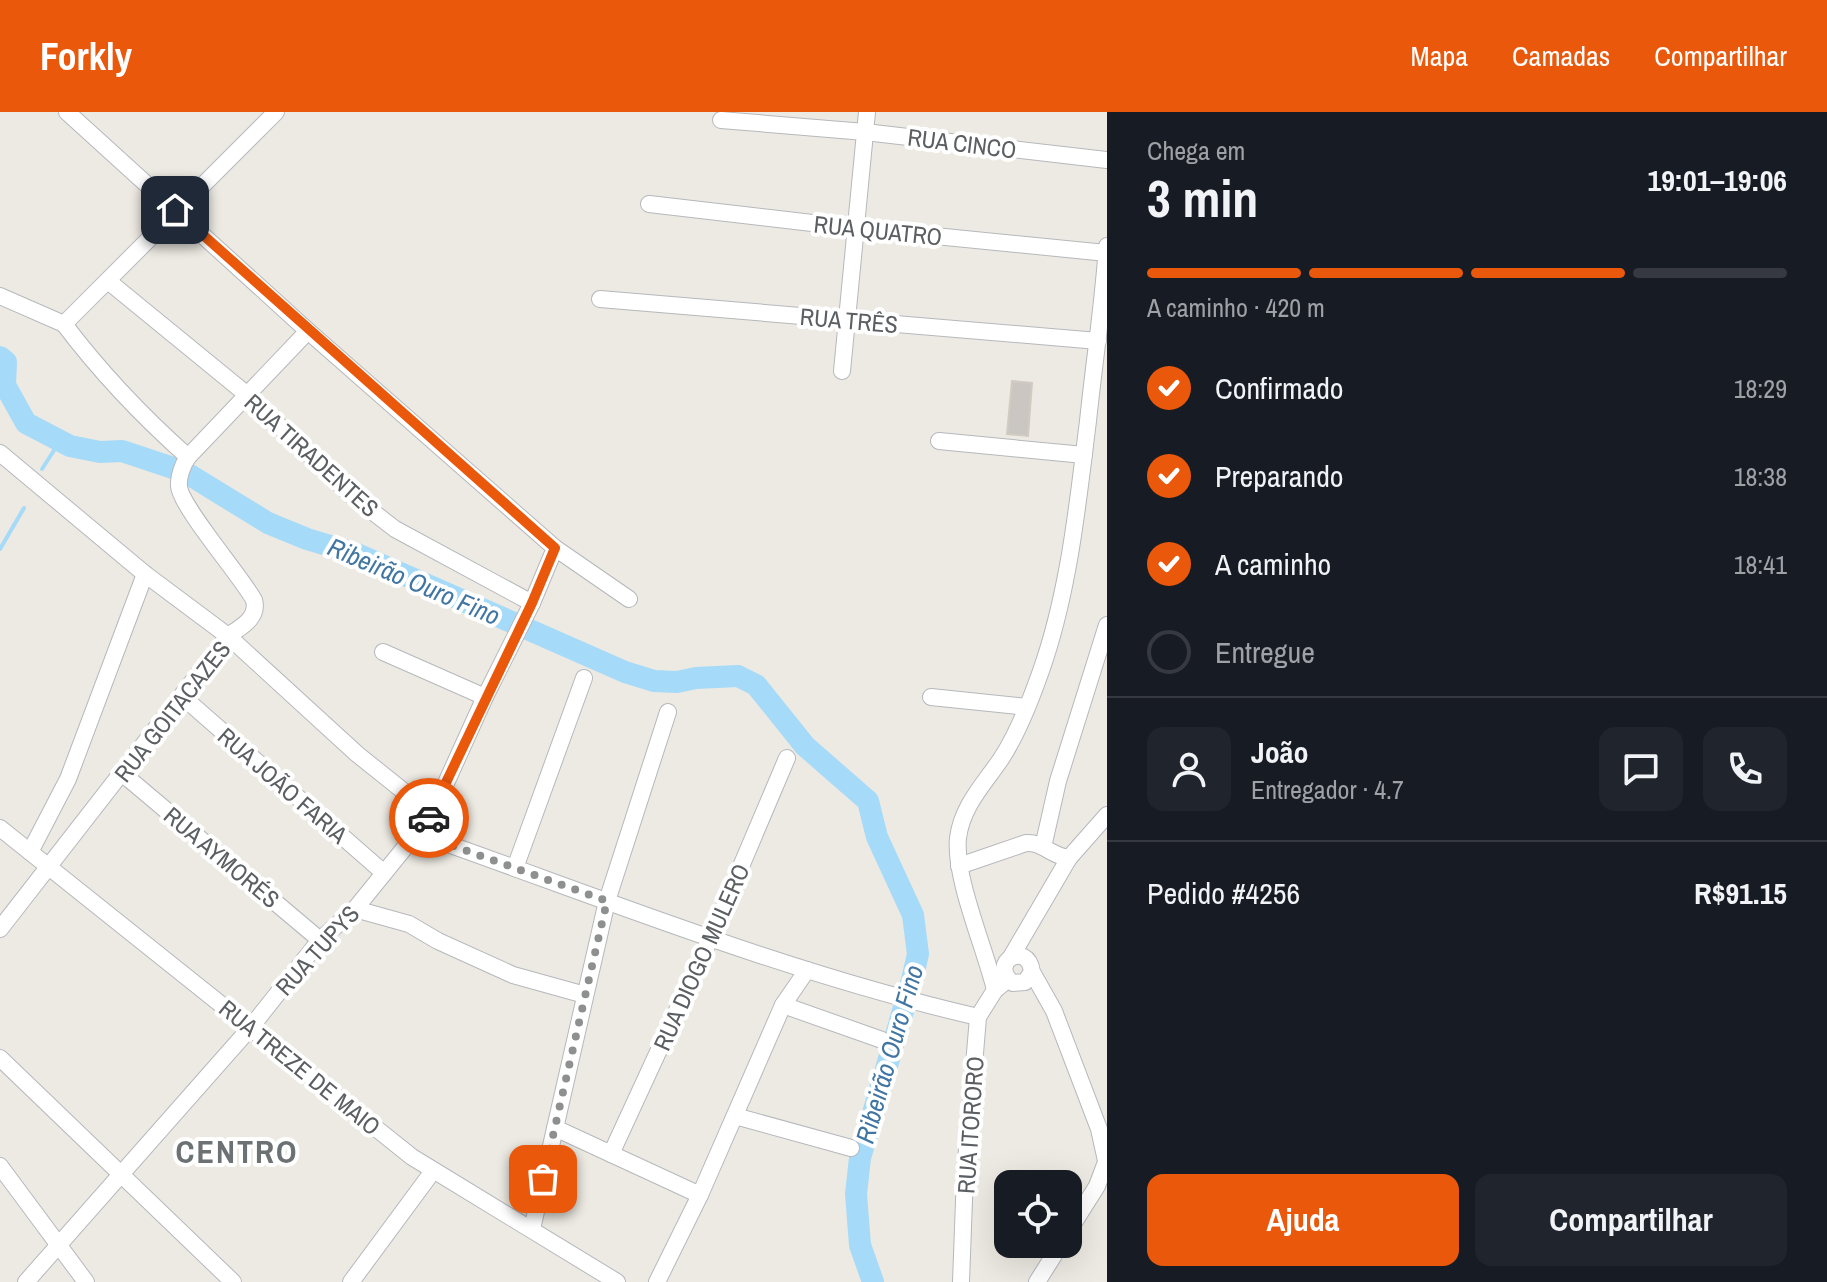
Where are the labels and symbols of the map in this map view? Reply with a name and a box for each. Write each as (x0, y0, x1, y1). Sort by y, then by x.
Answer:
street label: RUA CINCO (906, 120, 1018, 166)
pin (141, 176, 209, 244)
street label: RUA QUATRO (812, 207, 944, 253)
street label: RUA TRÊS (799, 300, 899, 340)
street label: RUA TIRADENTES (238, 386, 386, 524)
water label: Ribeirão Ouro Fino (323, 529, 505, 633)
street label: RUA GOITACAZES (107, 634, 237, 788)
street label: RUA JOÃO FARIA (211, 720, 355, 851)
courier (389, 778, 469, 858)
street label: RUA AYMORÉS (157, 799, 287, 915)
street label: RUA DIOGO MULERO (645, 859, 757, 1055)
street label: RUA TUPYS (268, 898, 366, 1002)
water label: Ribeirão Ouro Fino (847, 961, 931, 1147)
street label: RUA TREZE DE MAIO (213, 992, 387, 1142)
street label: RUA ITORORO (949, 1055, 991, 1195)
district label: CENTRO (176, 1130, 298, 1173)
pin (509, 1145, 577, 1213)

